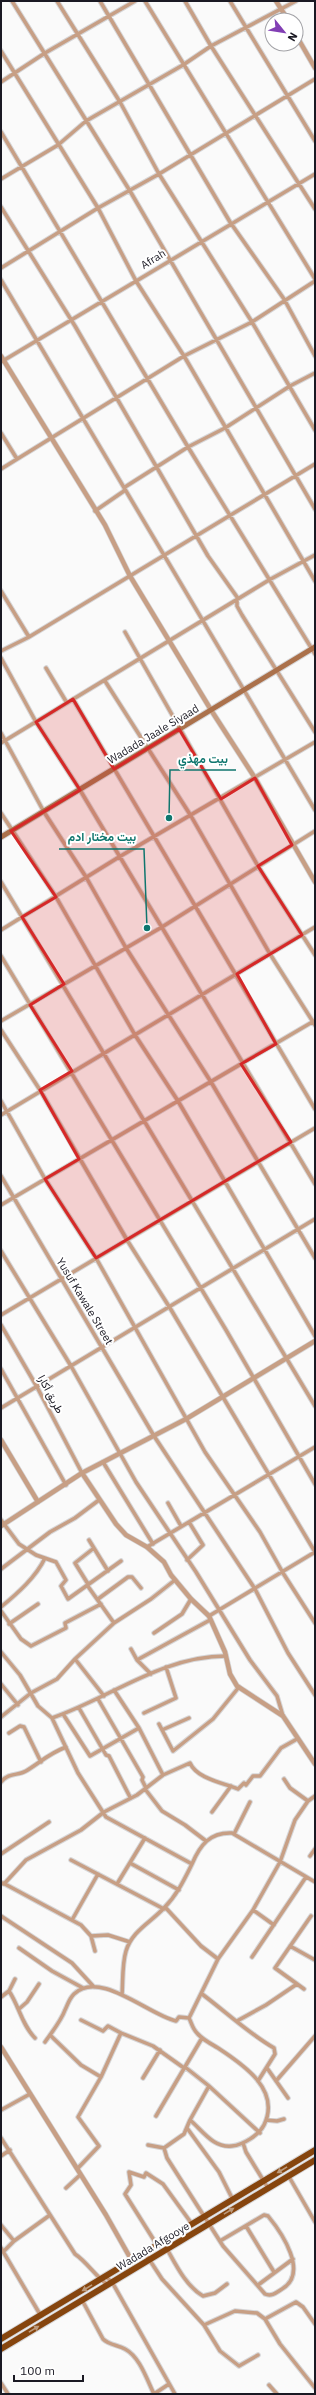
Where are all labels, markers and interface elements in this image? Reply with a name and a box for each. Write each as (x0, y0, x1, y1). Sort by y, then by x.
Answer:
north arrow (264, 12, 304, 52)
text: N (285, 30, 301, 44)
street label: Afrah (138, 246, 168, 272)
street label: Wadada Jaale Siyaad (105, 701, 201, 767)
callout: بيت مهذي (170, 746, 236, 770)
text: بيت مهذي (178, 751, 228, 769)
callout: بيت مختار ادم (59, 825, 144, 849)
text: بيت مختار ادم (68, 829, 137, 845)
street label: Yusuf Kawale Street (54, 1255, 117, 1347)
street label: طريق أكارا (35, 1372, 67, 1416)
one-way arrow (276, 2167, 288, 2174)
one-way arrow (224, 2207, 234, 2215)
street label: Wadada Afgooye (114, 2219, 192, 2273)
one-way arrow (81, 2285, 93, 2292)
one-way arrow (28, 2326, 40, 2333)
scale bar (14, 2357, 83, 2383)
text: 100 m (20, 2363, 55, 2378)

